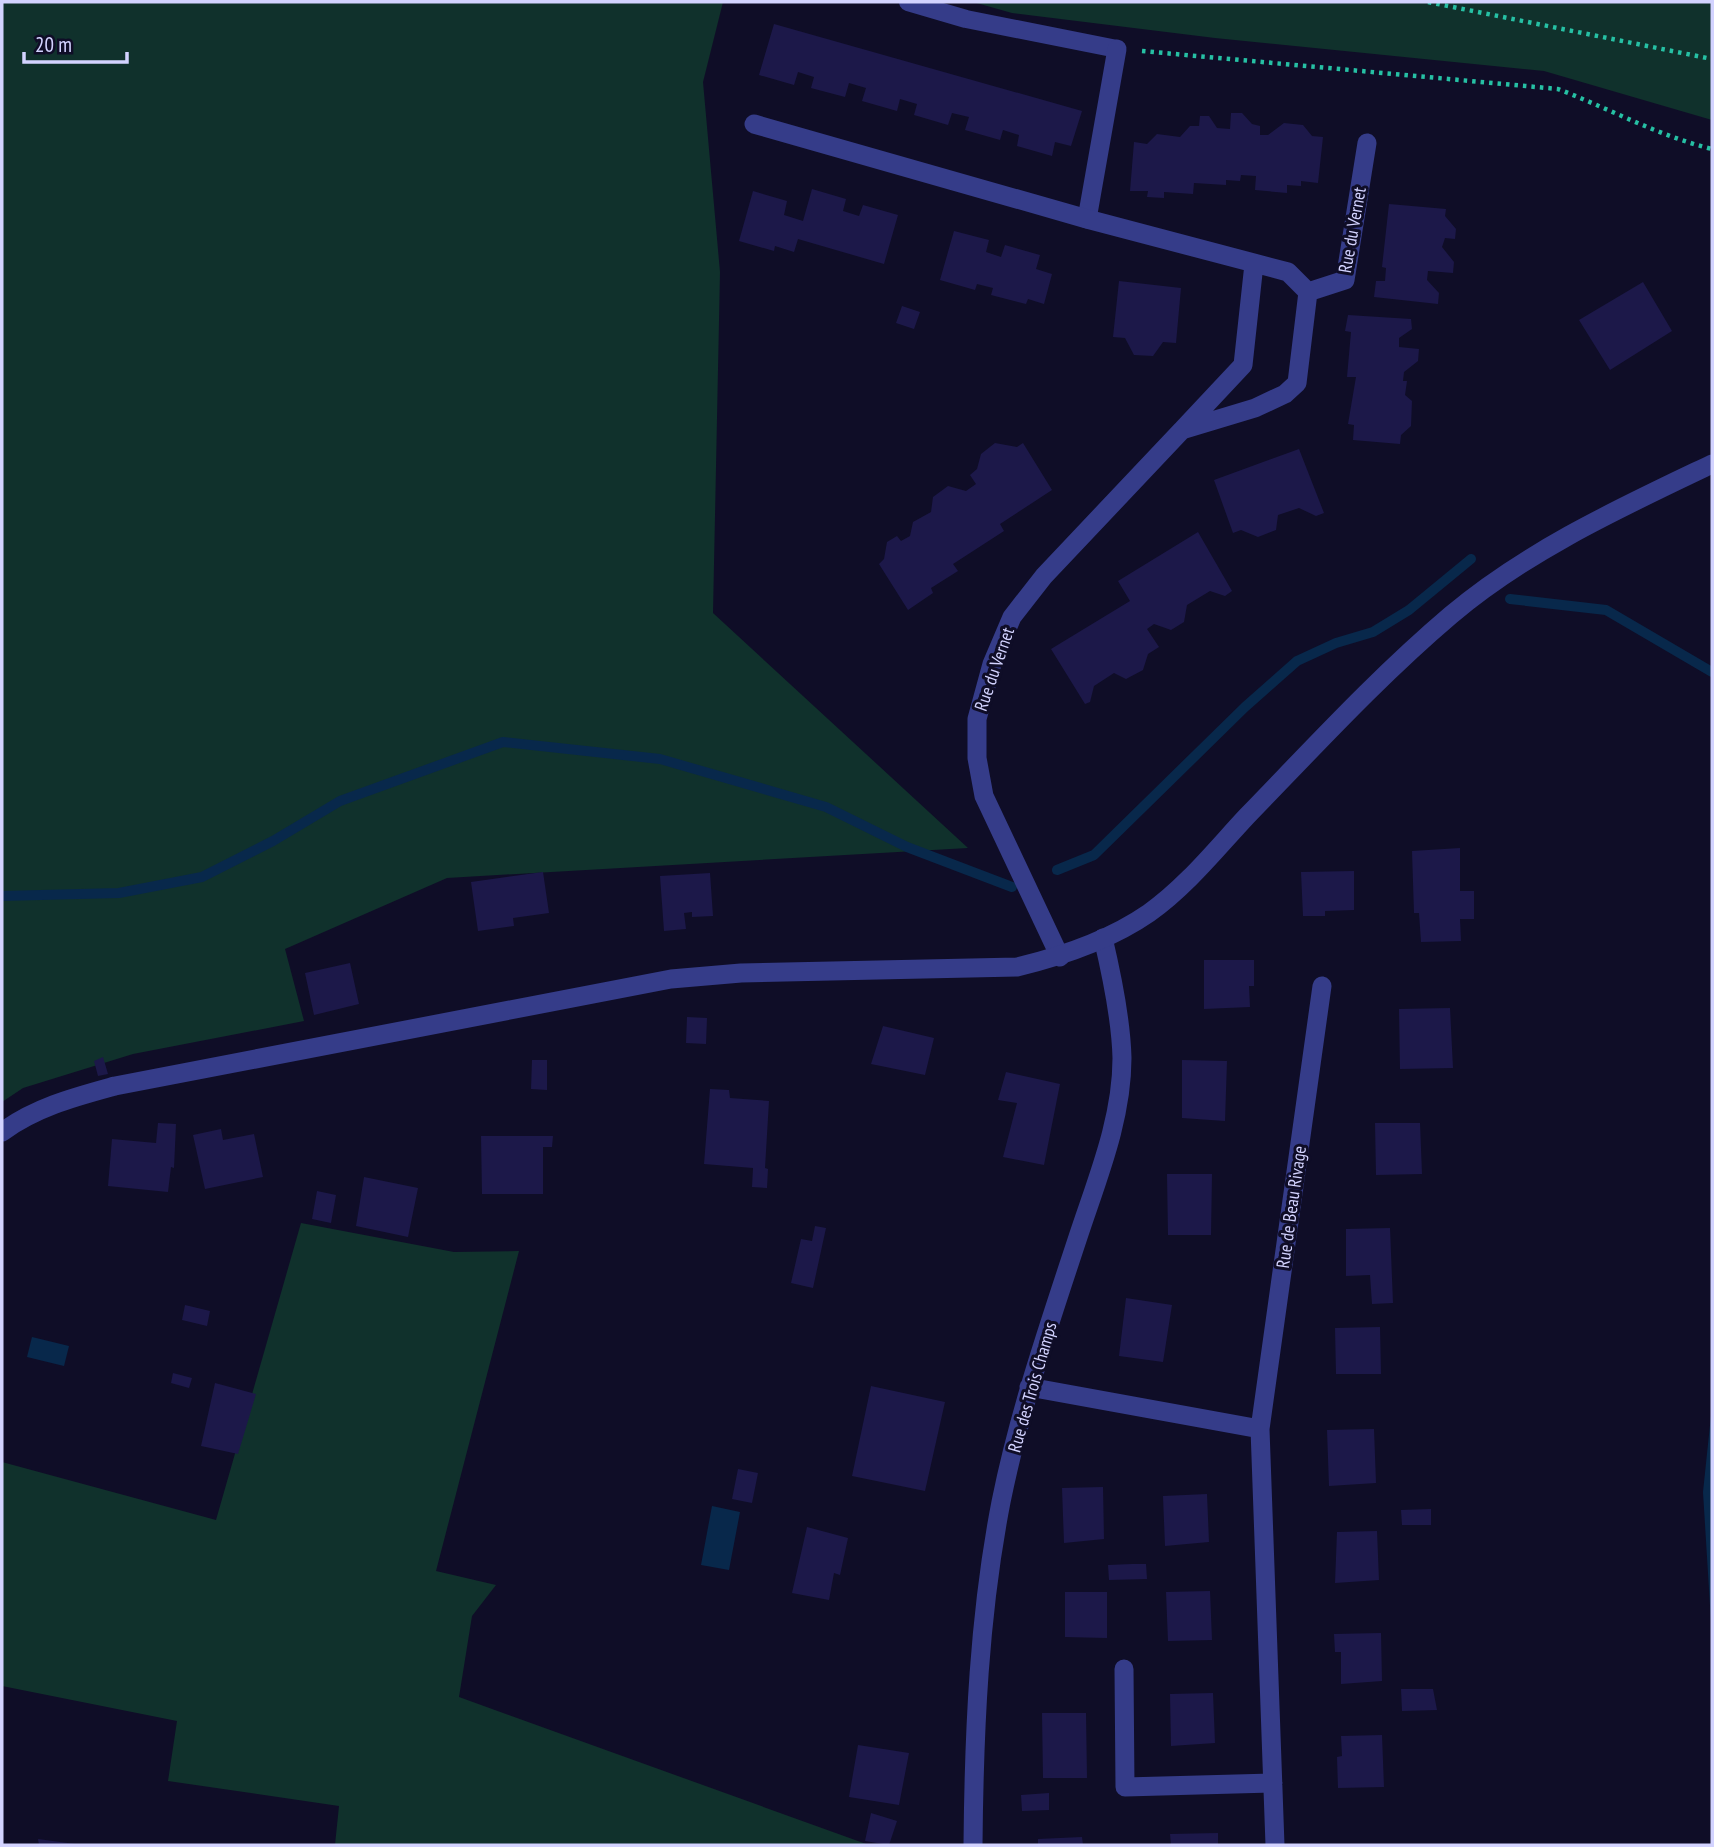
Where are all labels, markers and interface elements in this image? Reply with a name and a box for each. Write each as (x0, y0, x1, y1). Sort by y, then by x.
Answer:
scale bar (24, 21, 128, 65)
text: 20 m (35, 31, 72, 58)
street label: Rue du Vernet (1333, 185, 1371, 275)
street label: Rue du Vernet (969, 624, 1019, 714)
street label: Rue de Beau Rivage (1271, 1144, 1311, 1270)
street label: Rue des Trois Champs (1002, 1319, 1062, 1455)

